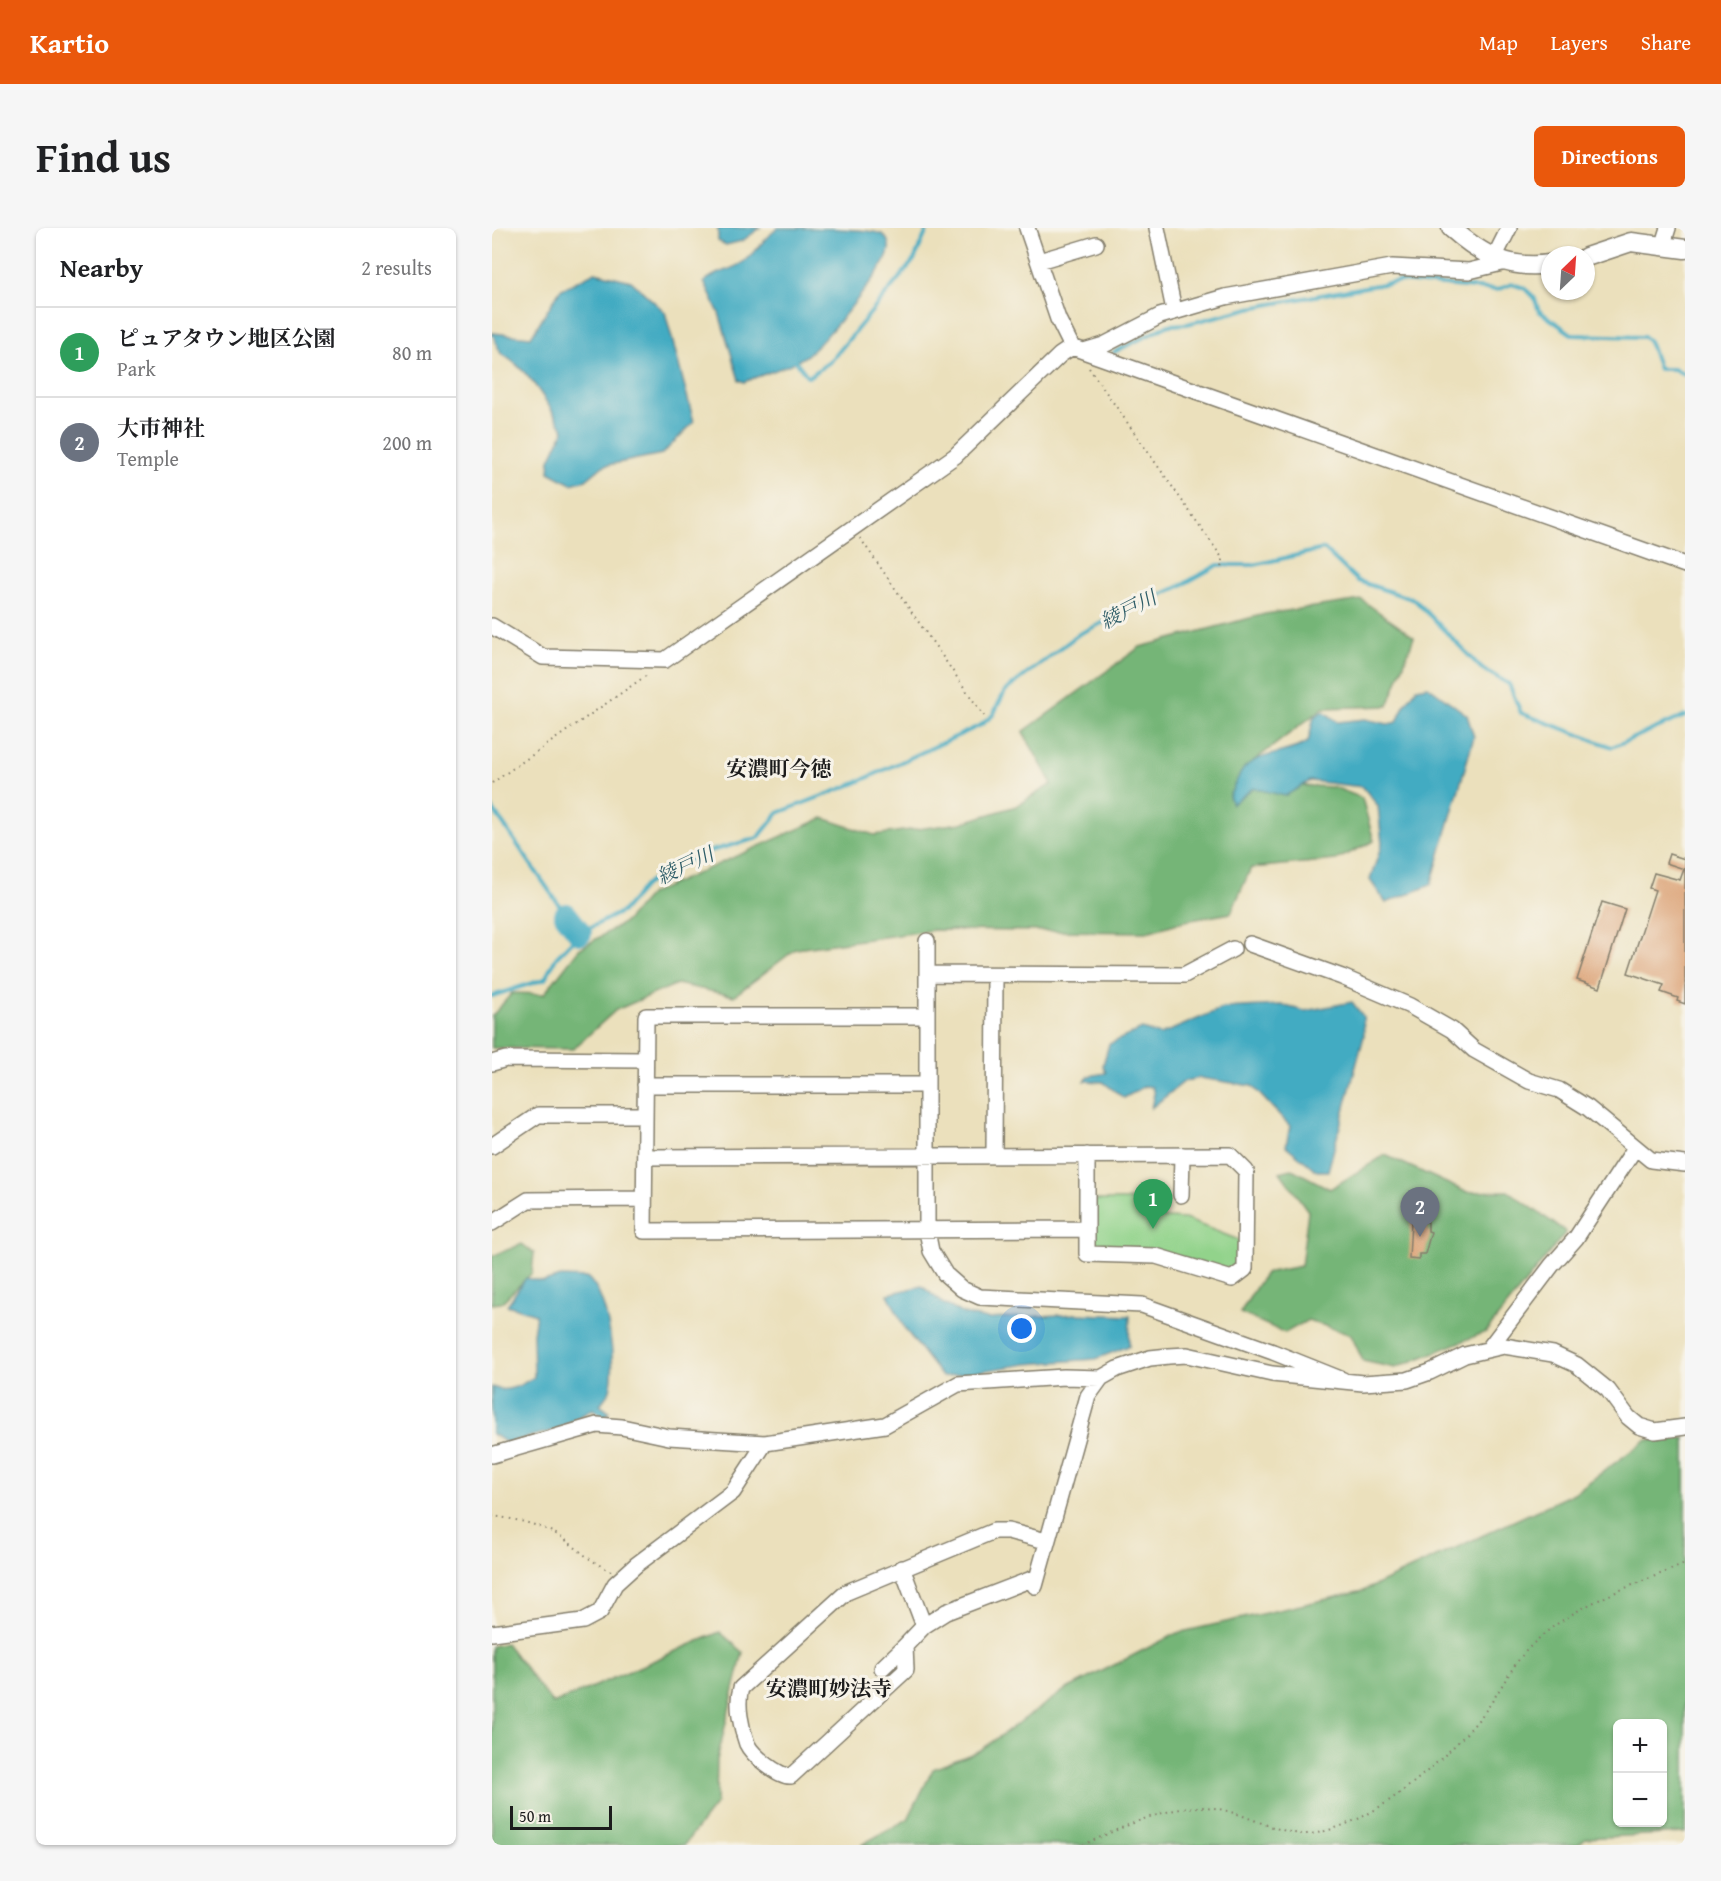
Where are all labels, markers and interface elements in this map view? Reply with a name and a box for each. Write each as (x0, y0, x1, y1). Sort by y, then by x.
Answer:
text: Kartio (30, 22, 109, 63)
text: Map (1479, 27, 1518, 58)
text: Layers (1551, 27, 1608, 58)
text: Share (1641, 27, 1691, 58)
text: Find us (36, 126, 171, 187)
button: Directions (1534, 126, 1685, 187)
north arrow (1541, 246, 1595, 300)
text: Nearby (60, 248, 143, 287)
text: 2 results (361, 253, 432, 282)
text: ピュアタウン地区公園 (117, 322, 335, 354)
text: 1 (74, 338, 85, 367)
text: 80 m (392, 338, 432, 367)
text: Park (117, 354, 156, 383)
text: 大市神社 (117, 412, 205, 444)
text: 2 (74, 428, 85, 457)
text: 200 m (382, 428, 432, 457)
text: Temple (117, 444, 179, 473)
water label: 綾戸川 (1095, 582, 1163, 636)
district label: 安濃町今徳 (727, 753, 832, 784)
water label: 綾戸川 (652, 838, 720, 891)
pin: 1 (1134, 1180, 1172, 1229)
pin: 2 (1400, 1188, 1440, 1237)
your location (1007, 1314, 1036, 1343)
district label: 安濃町妙法寺 (766, 1673, 892, 1704)
map controls (1613, 1719, 1667, 1827)
button: + (1613, 1719, 1667, 1773)
button: − (1613, 1773, 1667, 1827)
scale bar (510, 1803, 612, 1830)
text: 50 m (519, 1804, 551, 1828)

